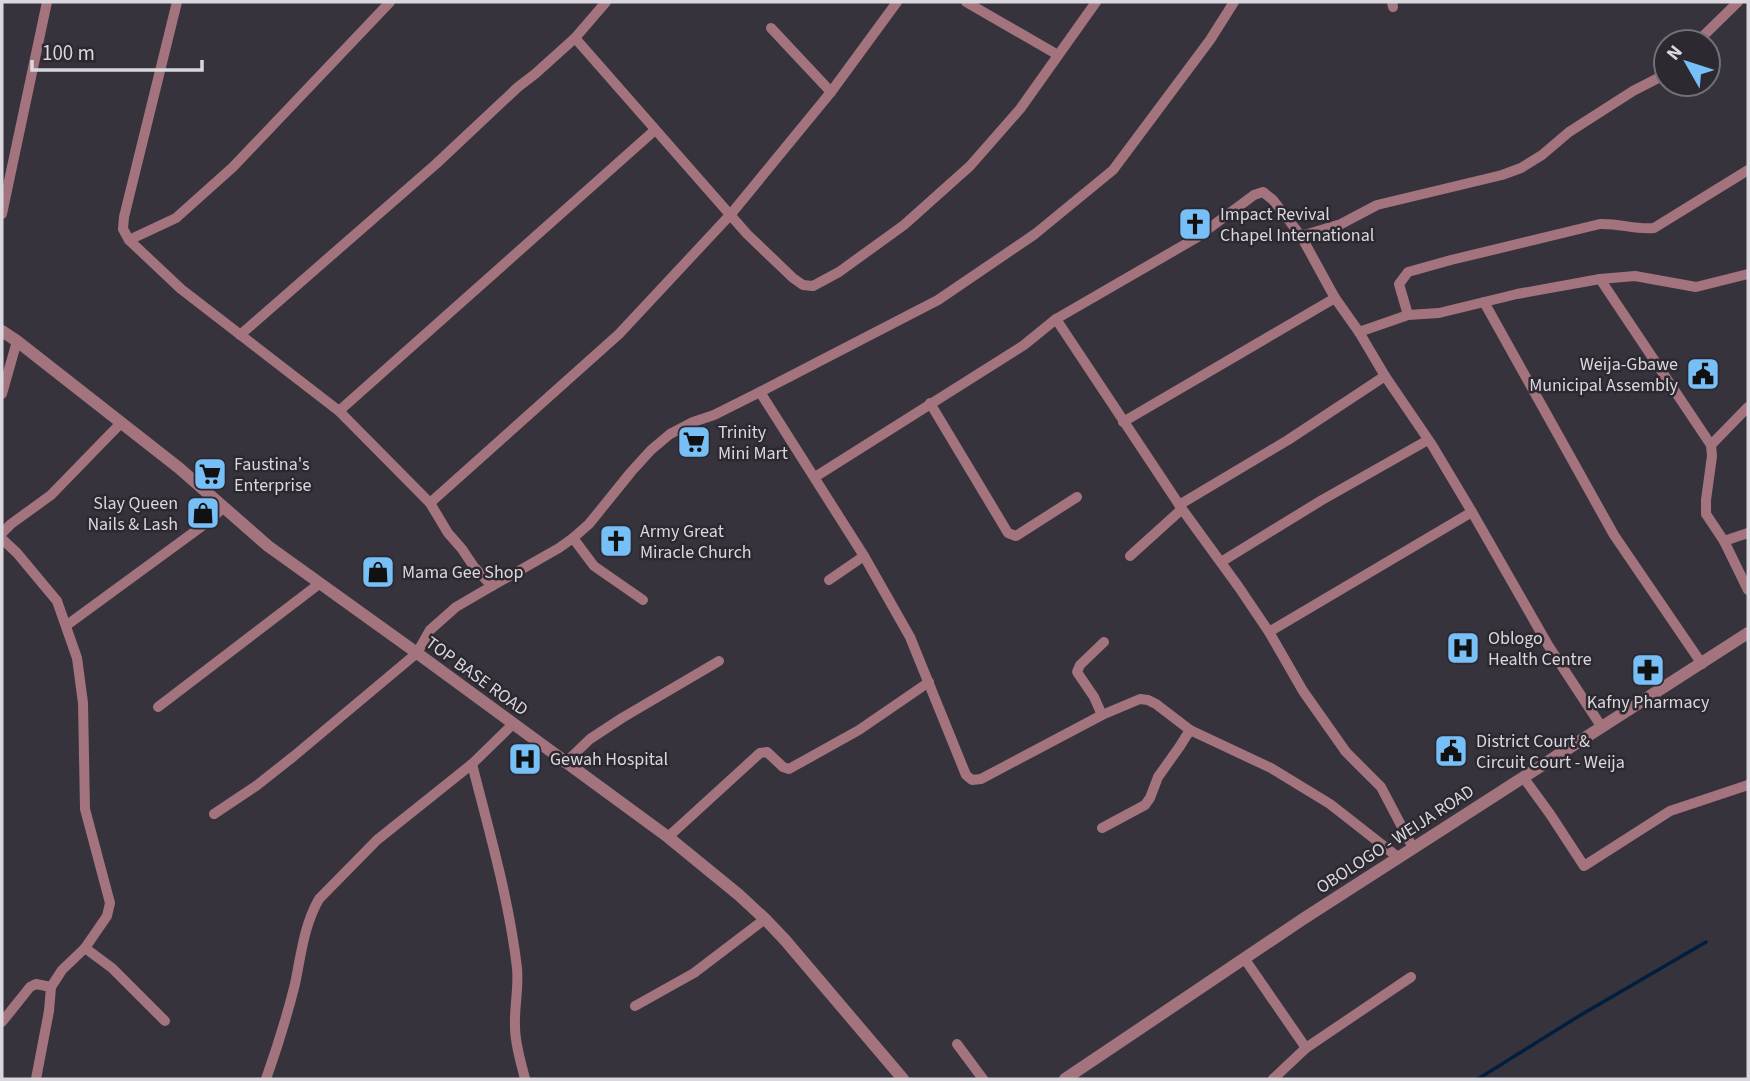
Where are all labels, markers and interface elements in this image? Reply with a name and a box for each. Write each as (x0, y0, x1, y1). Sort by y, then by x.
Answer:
scale bar (32, 28, 201, 72)
north arrow (1652, 28, 1722, 98)
text: 100 m (42, 38, 95, 68)
text: N (1660, 40, 1689, 67)
place label: Impact Revival Chapel International (1220, 202, 1374, 248)
church icon: Impact Revival Chapel International (1176, 205, 1214, 243)
place label: Weija-Gbawe Municipal Assembly (1529, 352, 1679, 398)
public building icon: Weija-Gbawe Municipal Assembly (1684, 355, 1722, 393)
place label: Trinity Mini Mart (718, 420, 788, 466)
supermarket icon: Trinity Mini Mart (675, 423, 713, 461)
place label: Faustina's Enterprise (234, 452, 312, 498)
supermarket icon: Faustina's Enterprise (191, 455, 229, 493)
place label: Slay Queen Nails & Lash (87, 491, 178, 537)
shop icon: Slay Queen Nails & Lash (184, 494, 222, 532)
place label: Army Great Miracle Church (640, 519, 752, 565)
church icon: Army Great Miracle Church (597, 522, 635, 560)
shop icon: Mama Gee Shop (359, 553, 397, 591)
place label: Mama Gee Shop (402, 560, 523, 585)
place label: Oblogo Health Centre (1488, 626, 1592, 672)
hospital icon: Oblogo Health Centre (1444, 629, 1482, 667)
street label: TOP BASE ROAD (420, 631, 533, 722)
pharmacy icon: Kafny Pharmacy (1629, 651, 1667, 689)
place label: Kafny Pharmacy (1587, 690, 1710, 715)
place label: District Court & Circuit Court - Weija (1476, 729, 1625, 775)
public building icon: District Court & Circuit Court - Weija (1432, 732, 1470, 770)
hospital icon: Gewah Hospital (506, 740, 544, 778)
place label: Gewah Hospital (550, 747, 668, 772)
street label: OBOLOGO - WEIJA ROAD (1311, 779, 1479, 900)

